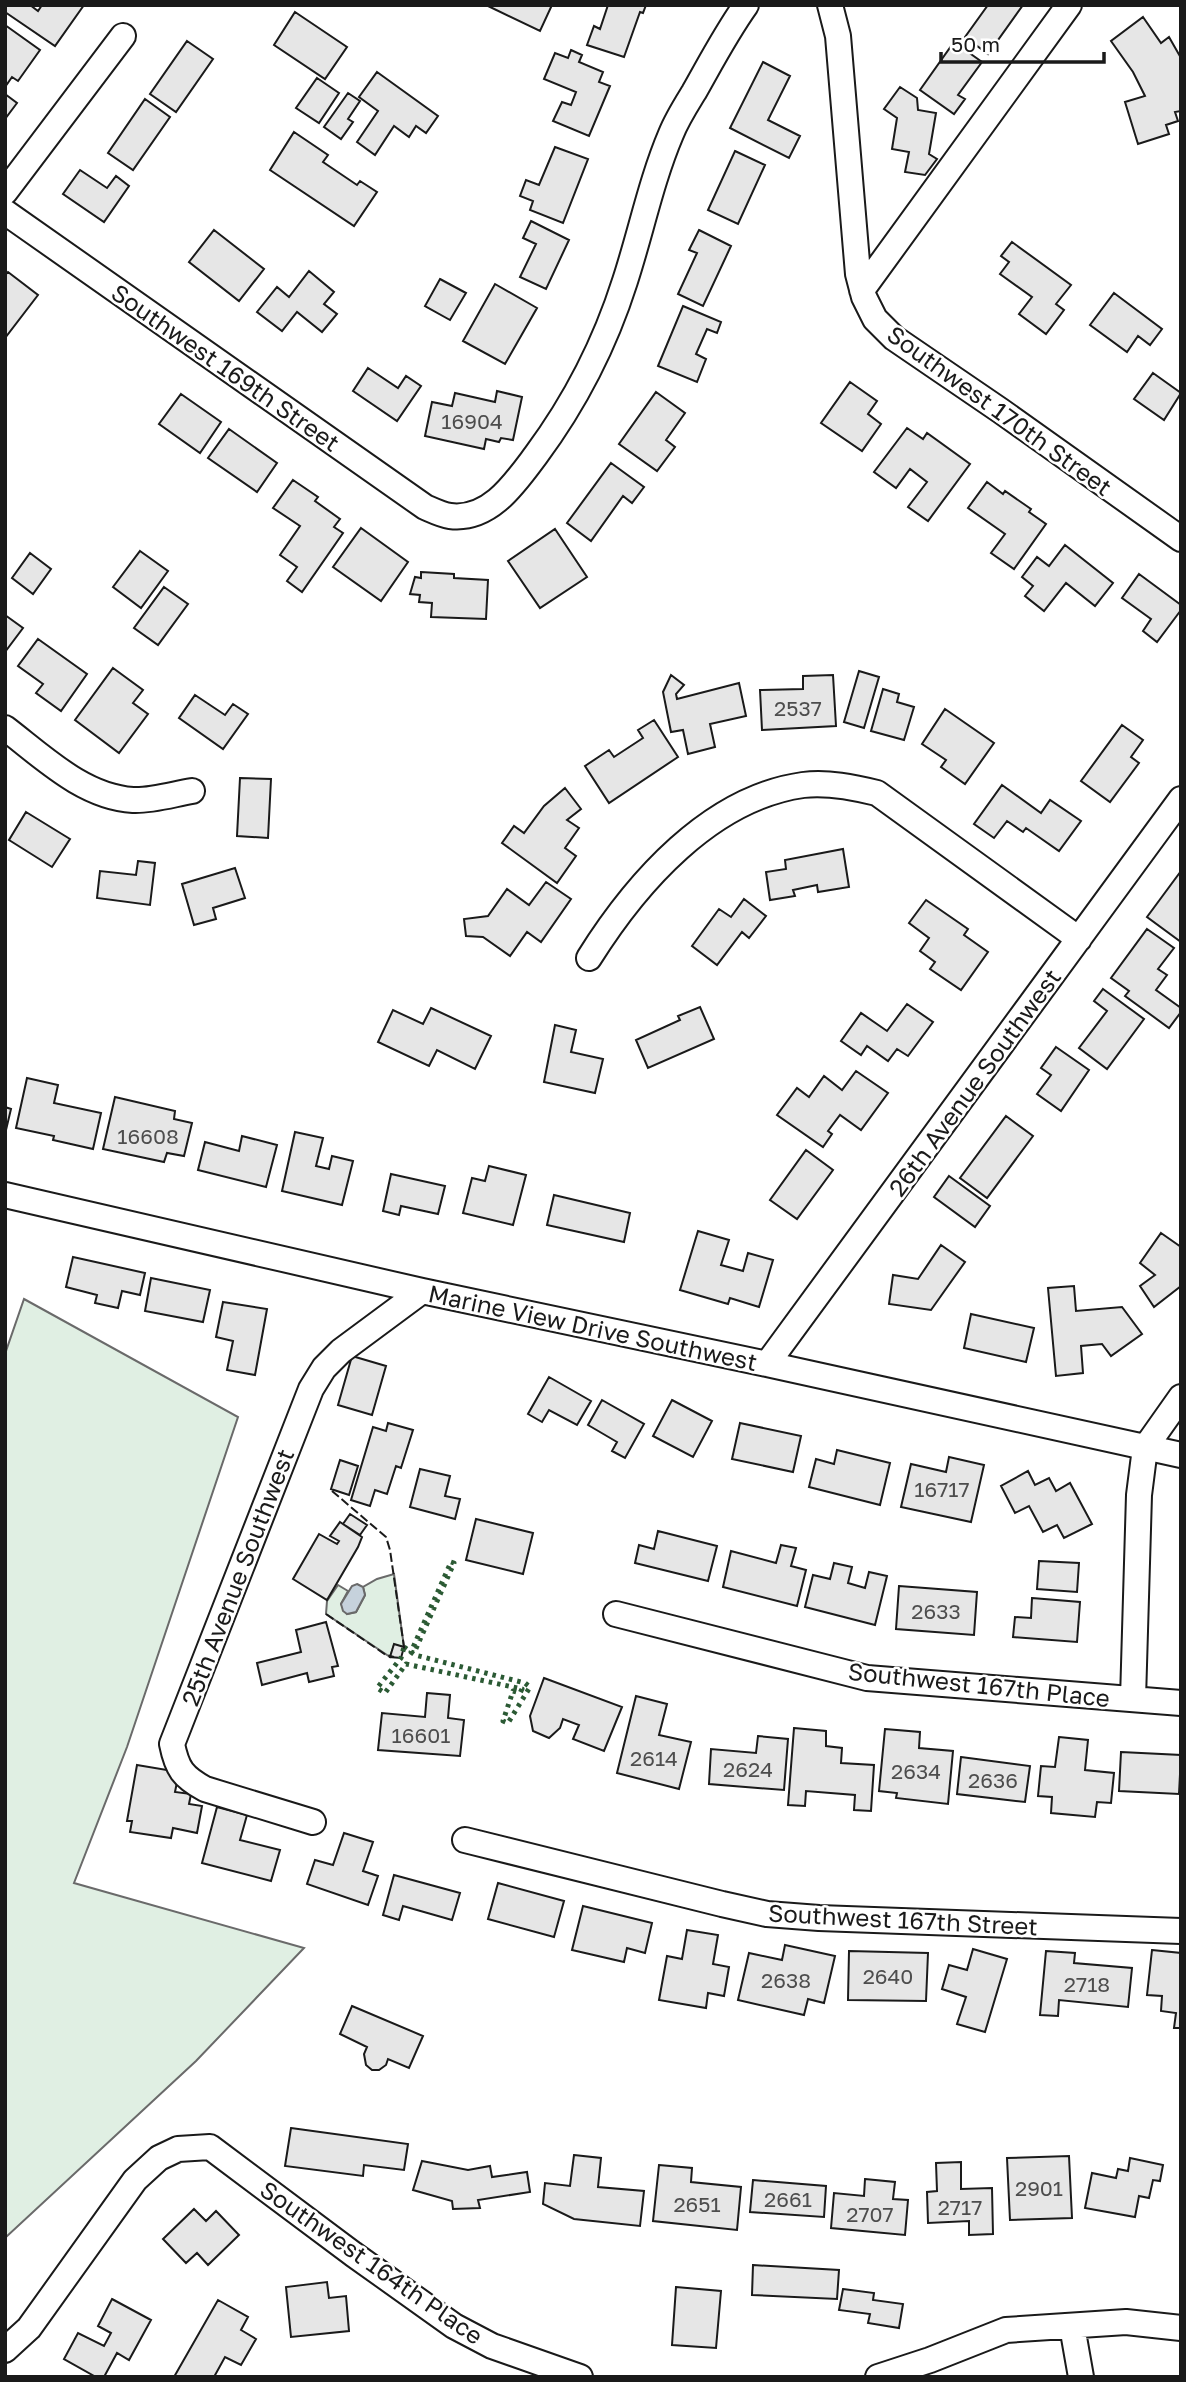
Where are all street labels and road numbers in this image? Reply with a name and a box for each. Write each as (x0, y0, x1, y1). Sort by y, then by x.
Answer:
street label: Southwest 169th Street (106, 277, 346, 457)
street label: Southwest 170th Street (882, 319, 1118, 501)
street label: 26th Avenue Southwest (882, 963, 1066, 1201)
street label: Marine View Drive Southwest (426, 1278, 760, 1376)
street label: 25th Avenue Southwest (175, 1444, 299, 1710)
street label: Southwest 167th Place (847, 1656, 1111, 1712)
street label: Southwest 167th Street (767, 1897, 1039, 1941)
street label: Southwest 164th Place (255, 2174, 489, 2350)

